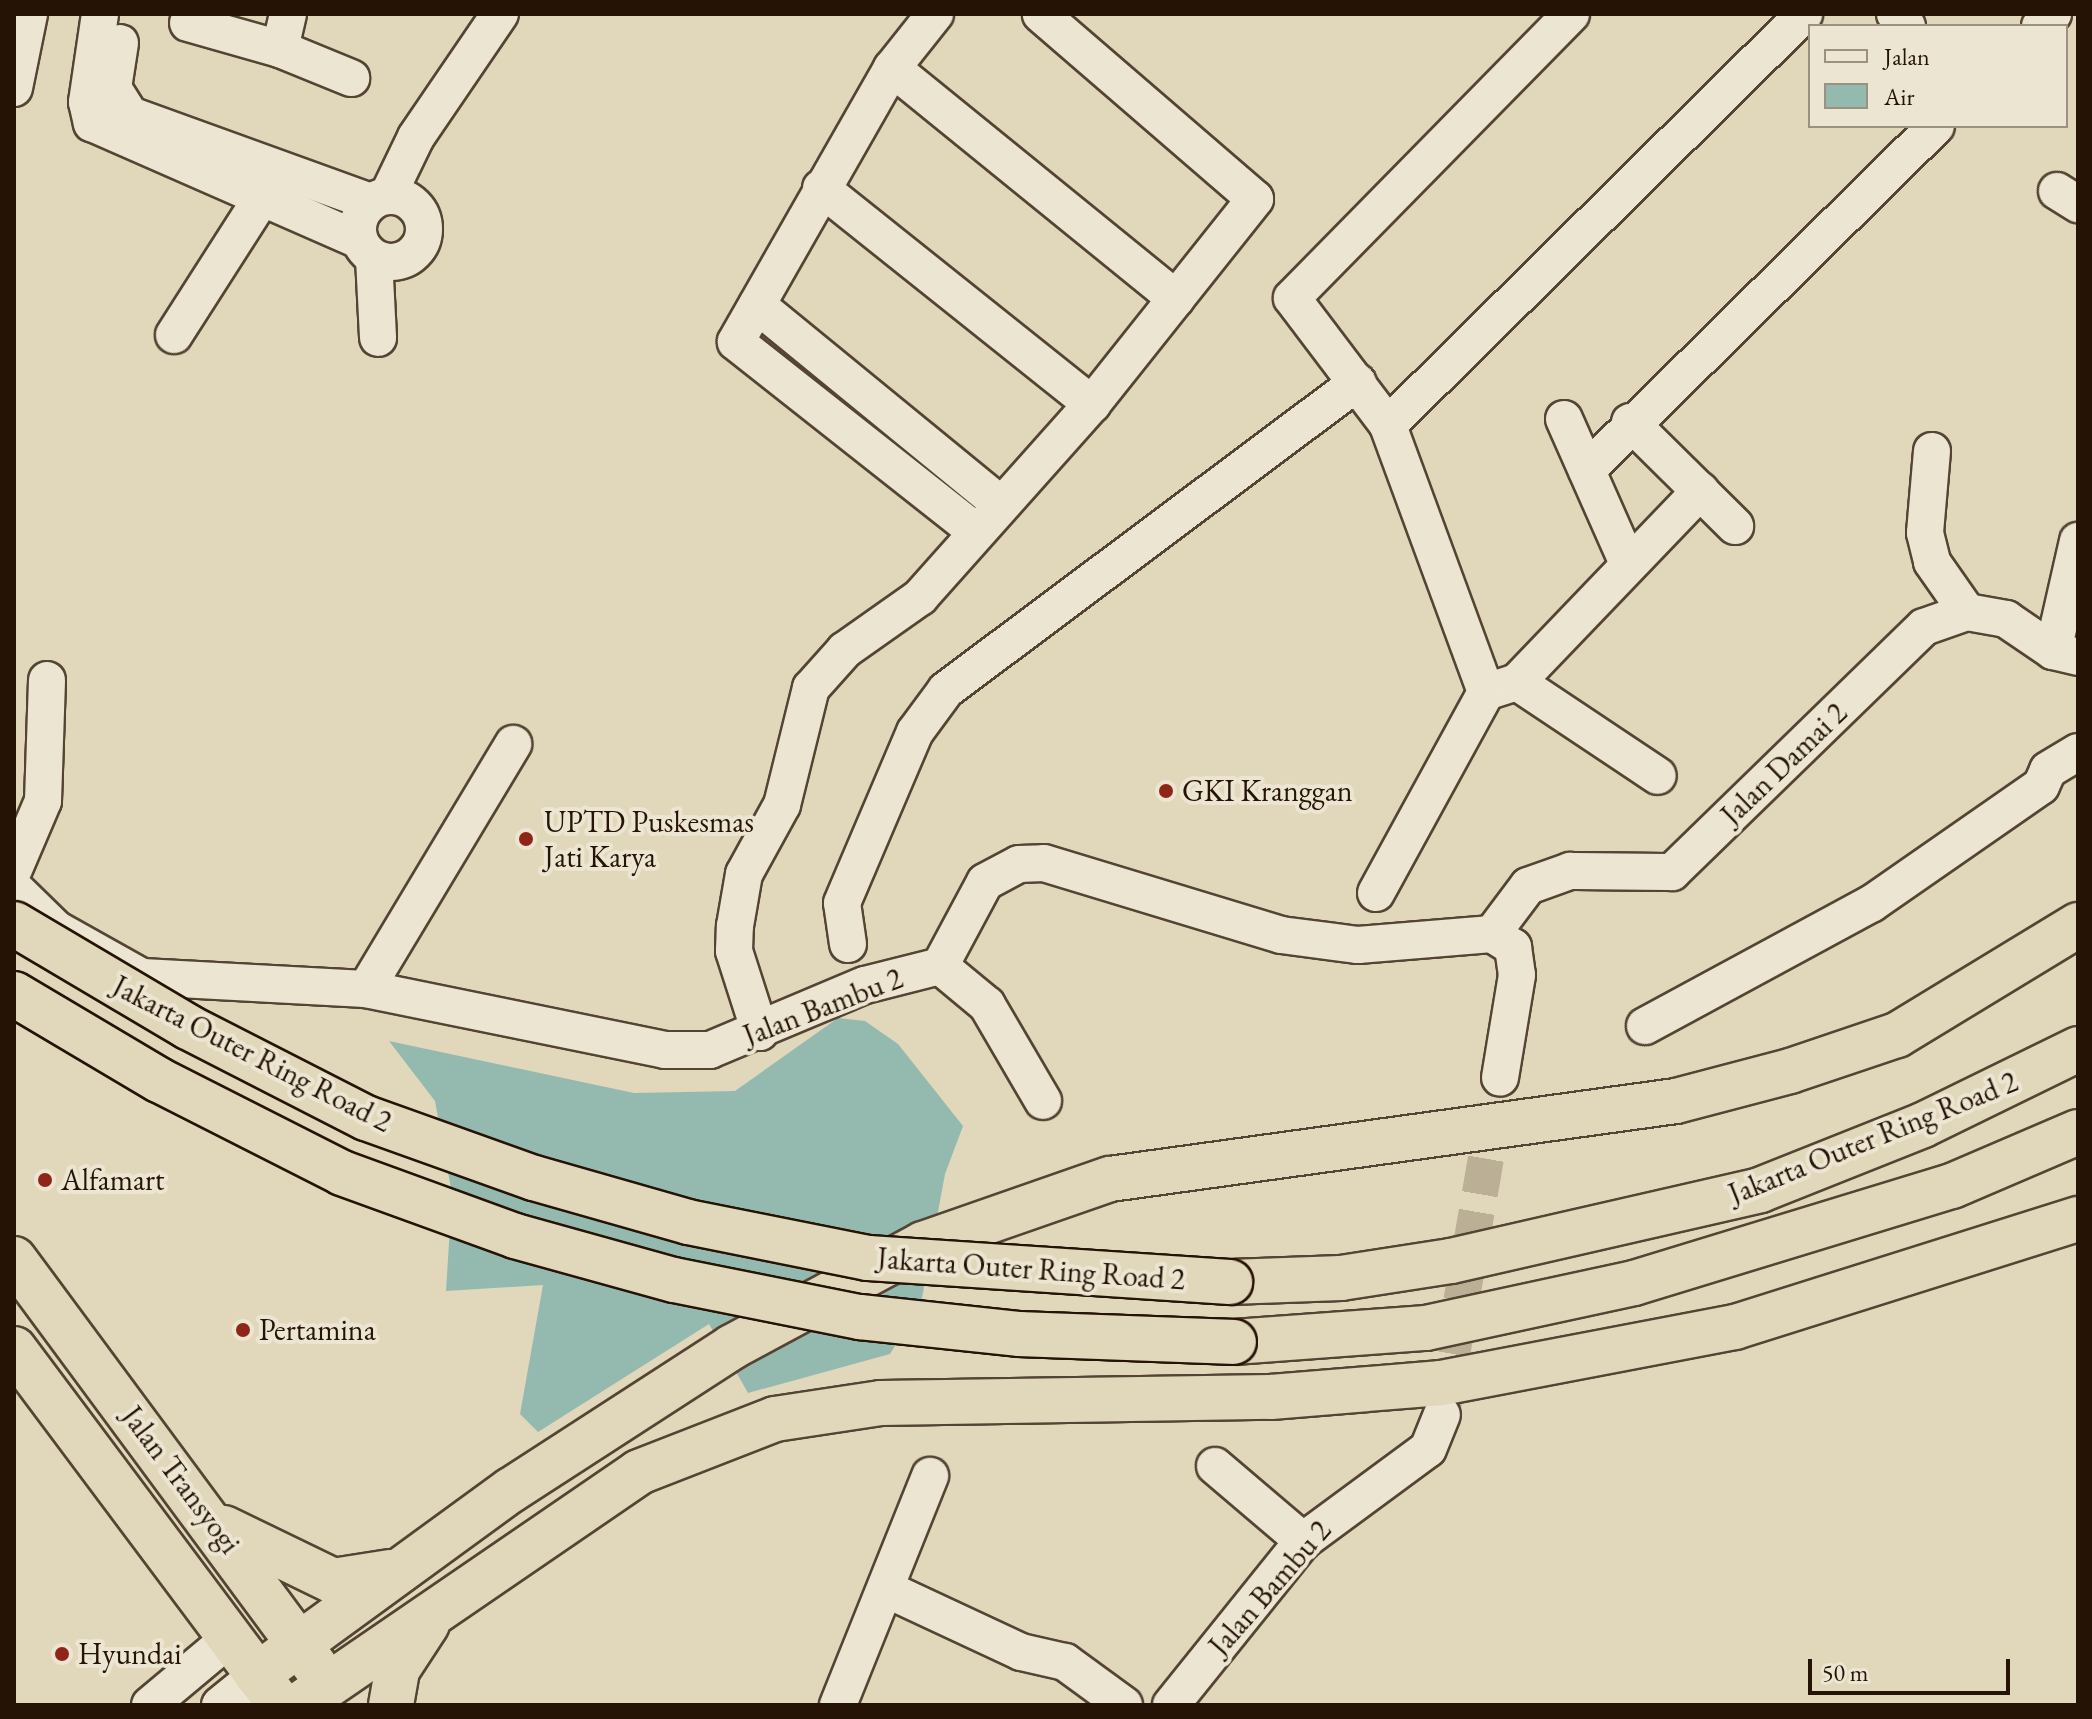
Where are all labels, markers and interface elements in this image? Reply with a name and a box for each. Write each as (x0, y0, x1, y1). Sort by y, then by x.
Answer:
legend (1808, 24, 2068, 128)
text: Jalan (1884, 41, 1930, 72)
text: Air (1884, 81, 1915, 112)
street label: Jalan Damai 2 (1714, 695, 1854, 833)
place label: GKI Kranggan (1182, 773, 1353, 809)
marker: GKI Kranggan (1157, 782, 1175, 800)
place label: UPTD Puskesmas Jati Karya (544, 804, 754, 874)
marker: UPTD Puskesmas Jati Karya (515, 828, 537, 850)
street label: Jalan Bambu 2 (738, 960, 908, 1054)
street label: Jakarta Outer Ring Road 2 (106, 968, 398, 1140)
street label: Jakarta Outer Ring Road 2 (1723, 1064, 2023, 1212)
place label: Alfamart (61, 1162, 164, 1198)
marker: Alfamart (36, 1171, 54, 1189)
street label: Jakarta Outer Ring Road 2 (876, 1240, 1186, 1298)
place label: Pertamina (259, 1312, 376, 1348)
marker: Pertamina (234, 1321, 252, 1339)
street label: Jalan Transyogi (114, 1399, 248, 1561)
street label: Jalan Bambu 2 (1201, 1513, 1339, 1663)
place label: Hyundai (78, 1636, 182, 1672)
scale bar (1812, 1643, 2014, 1693)
marker: Hyundai (53, 1645, 71, 1663)
text: 50 m (1822, 1657, 1869, 1688)

